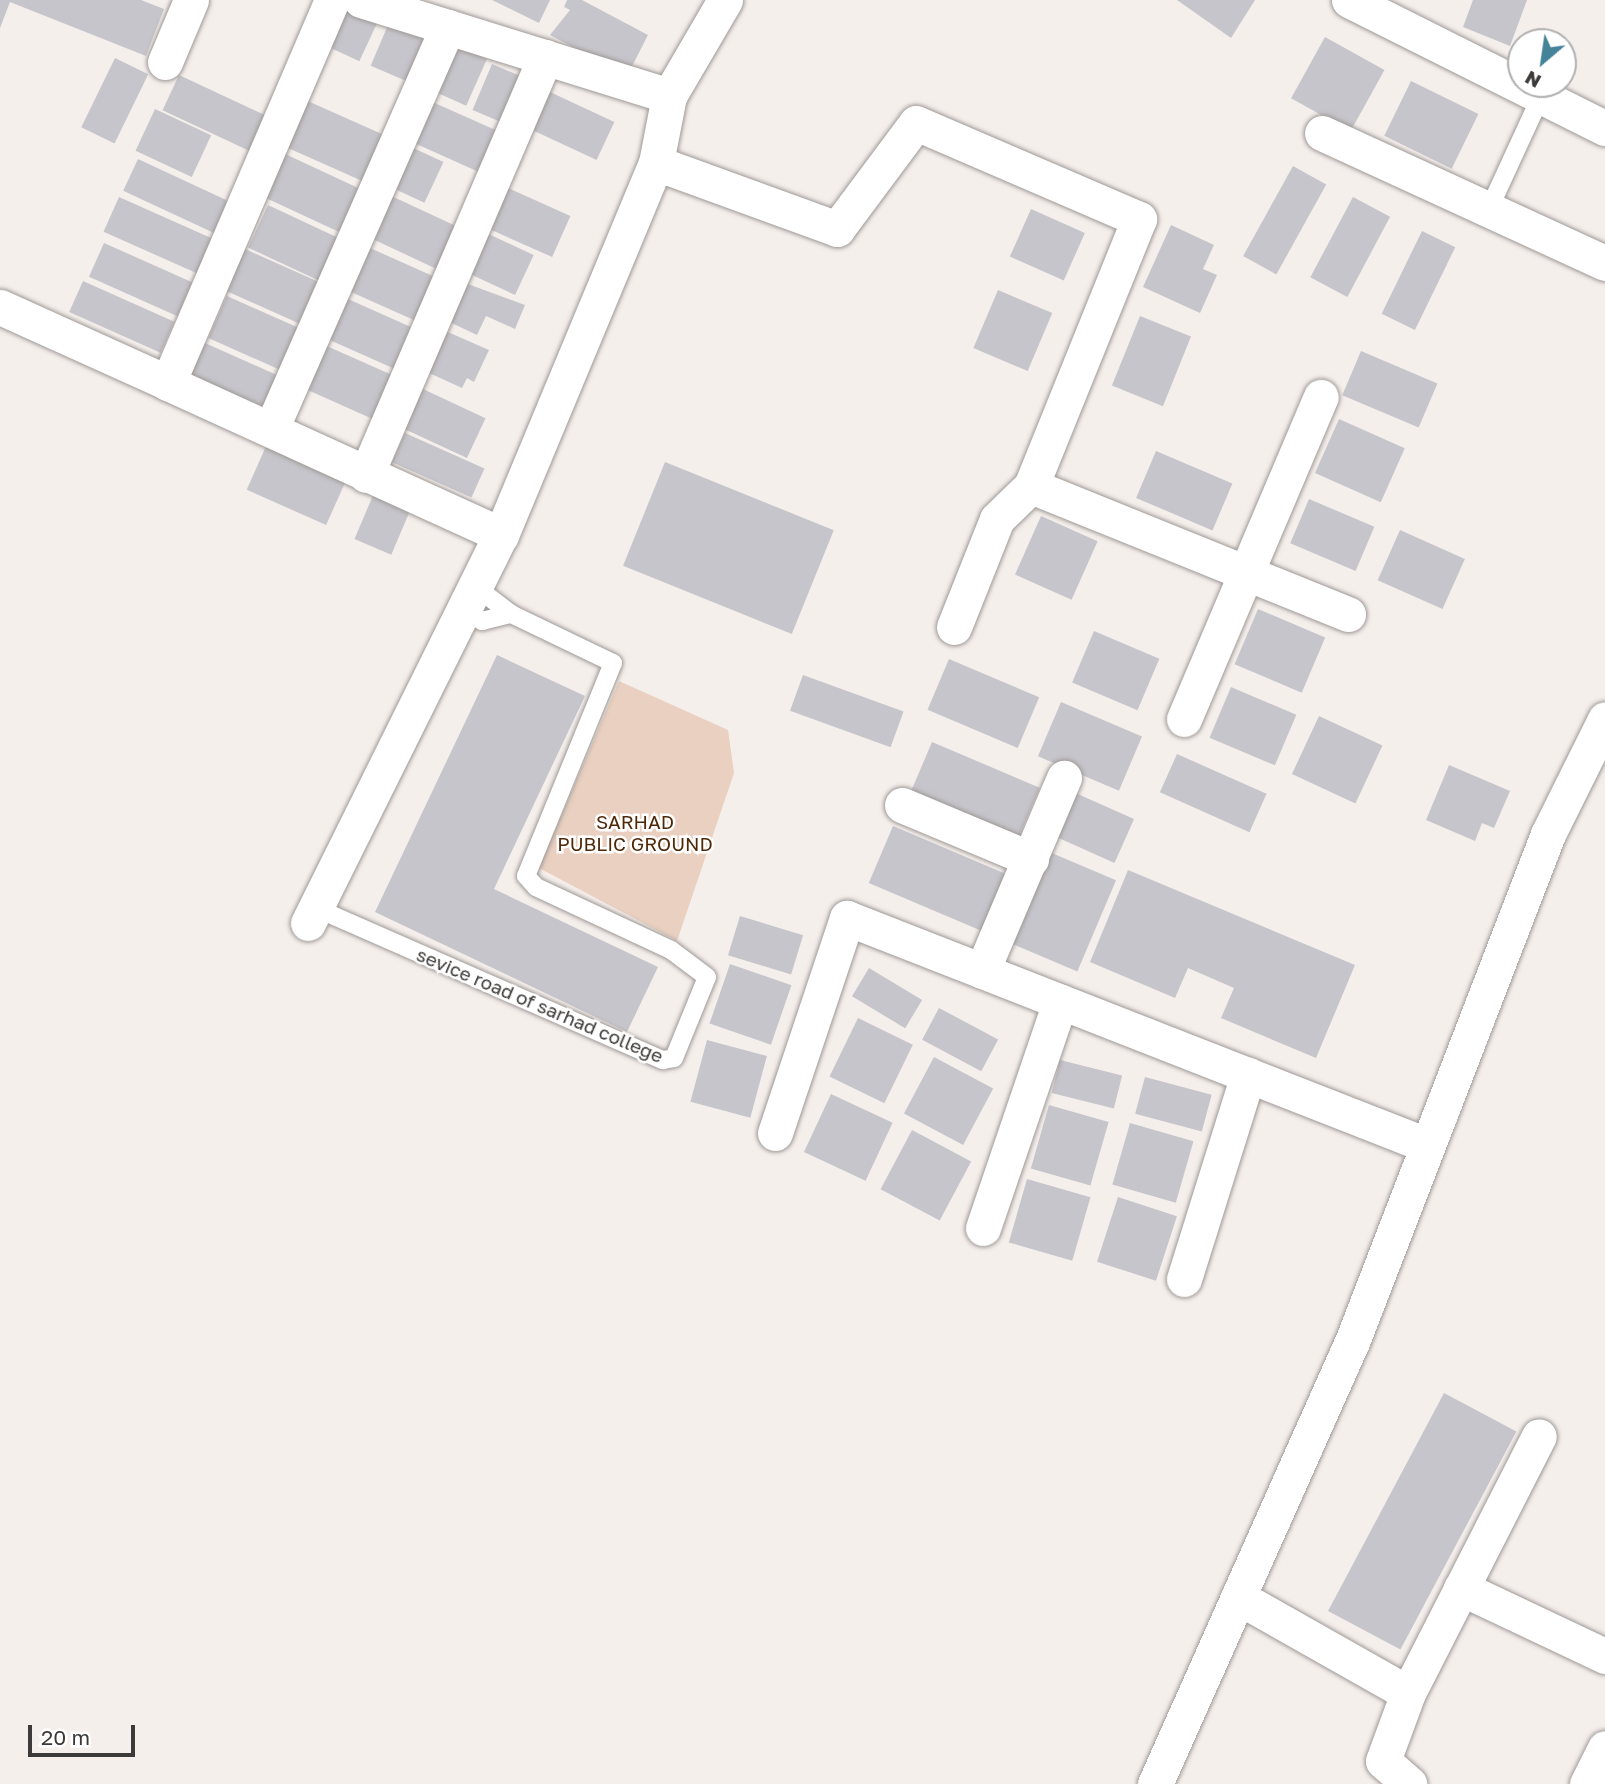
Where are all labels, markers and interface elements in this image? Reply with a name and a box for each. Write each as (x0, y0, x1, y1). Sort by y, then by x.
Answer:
north arrow (1507, 28, 1577, 98)
text: N (1521, 66, 1544, 94)
park label: SARHAD PUBLIC GROUND (557, 811, 713, 855)
street label: sevice road of sarhad college (413, 943, 667, 1067)
scale bar (32, 1710, 138, 1754)
text: 20 m (41, 1724, 90, 1750)

